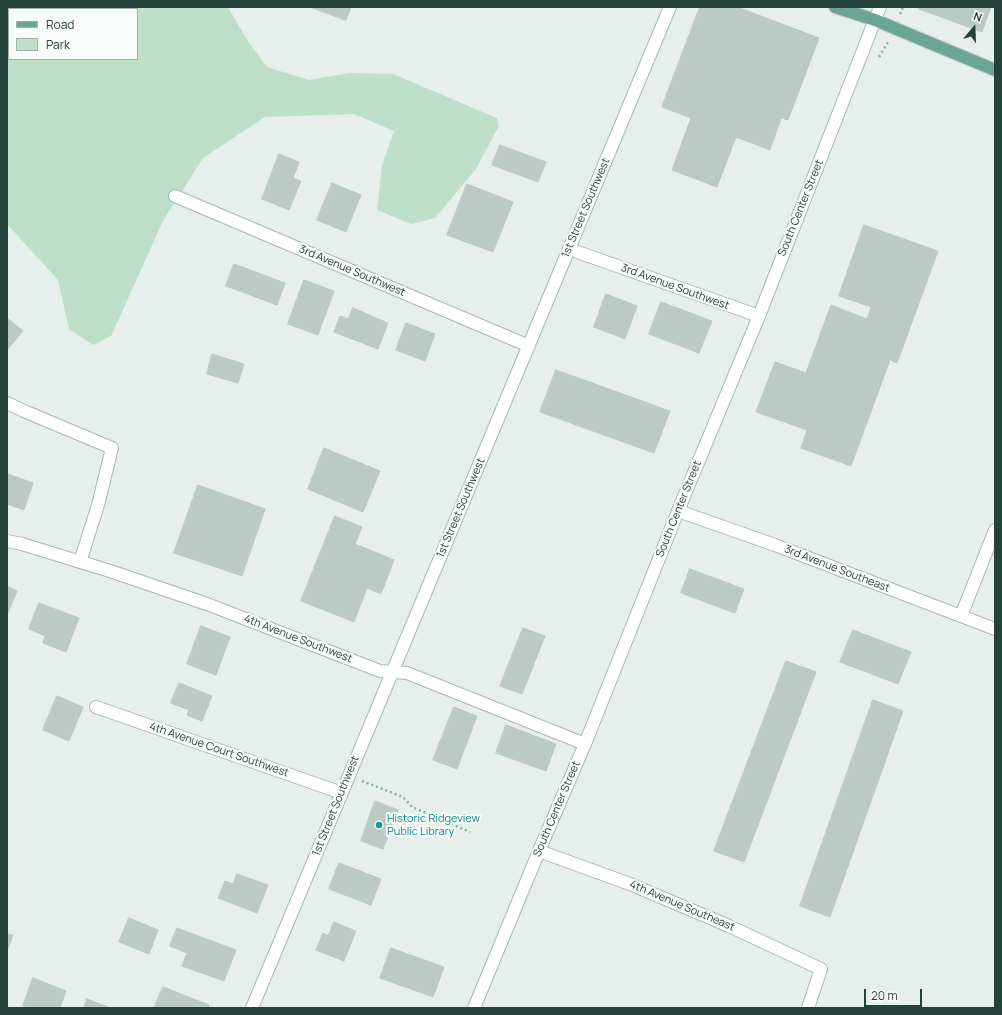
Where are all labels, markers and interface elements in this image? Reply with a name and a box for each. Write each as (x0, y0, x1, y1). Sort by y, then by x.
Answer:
legend (8, 8, 138, 60)
north arrow (954, 8, 994, 48)
text: N (972, 8, 984, 25)
text: Road (46, 16, 74, 33)
text: Park (46, 36, 70, 53)
street label: 1st Street Southwest (559, 156, 613, 260)
street label: South Center Street (776, 158, 826, 258)
street label: 3rd Avenue Southwest (297, 243, 407, 299)
street label: 3rd Avenue Southwest (619, 261, 731, 313)
street label: 1st Street Southwest (434, 456, 488, 560)
street label: South Center Street (654, 459, 704, 559)
street label: 3rd Avenue Southeast (782, 543, 892, 595)
street label: 4th Avenue Southwest (242, 612, 354, 666)
street label: 4th Avenue Court Southwest (148, 720, 290, 780)
street label: 1st Street Southwest (310, 754, 362, 858)
street label: South Center Street (531, 759, 583, 859)
place label: Historic Ridgeview Public Library (387, 812, 480, 838)
marker: Historic Ridgeview Public Library (374, 820, 384, 830)
street label: 4th Avenue Southeast (627, 878, 737, 934)
scale bar (866, 981, 924, 1007)
text: 20 m (871, 987, 898, 1004)

